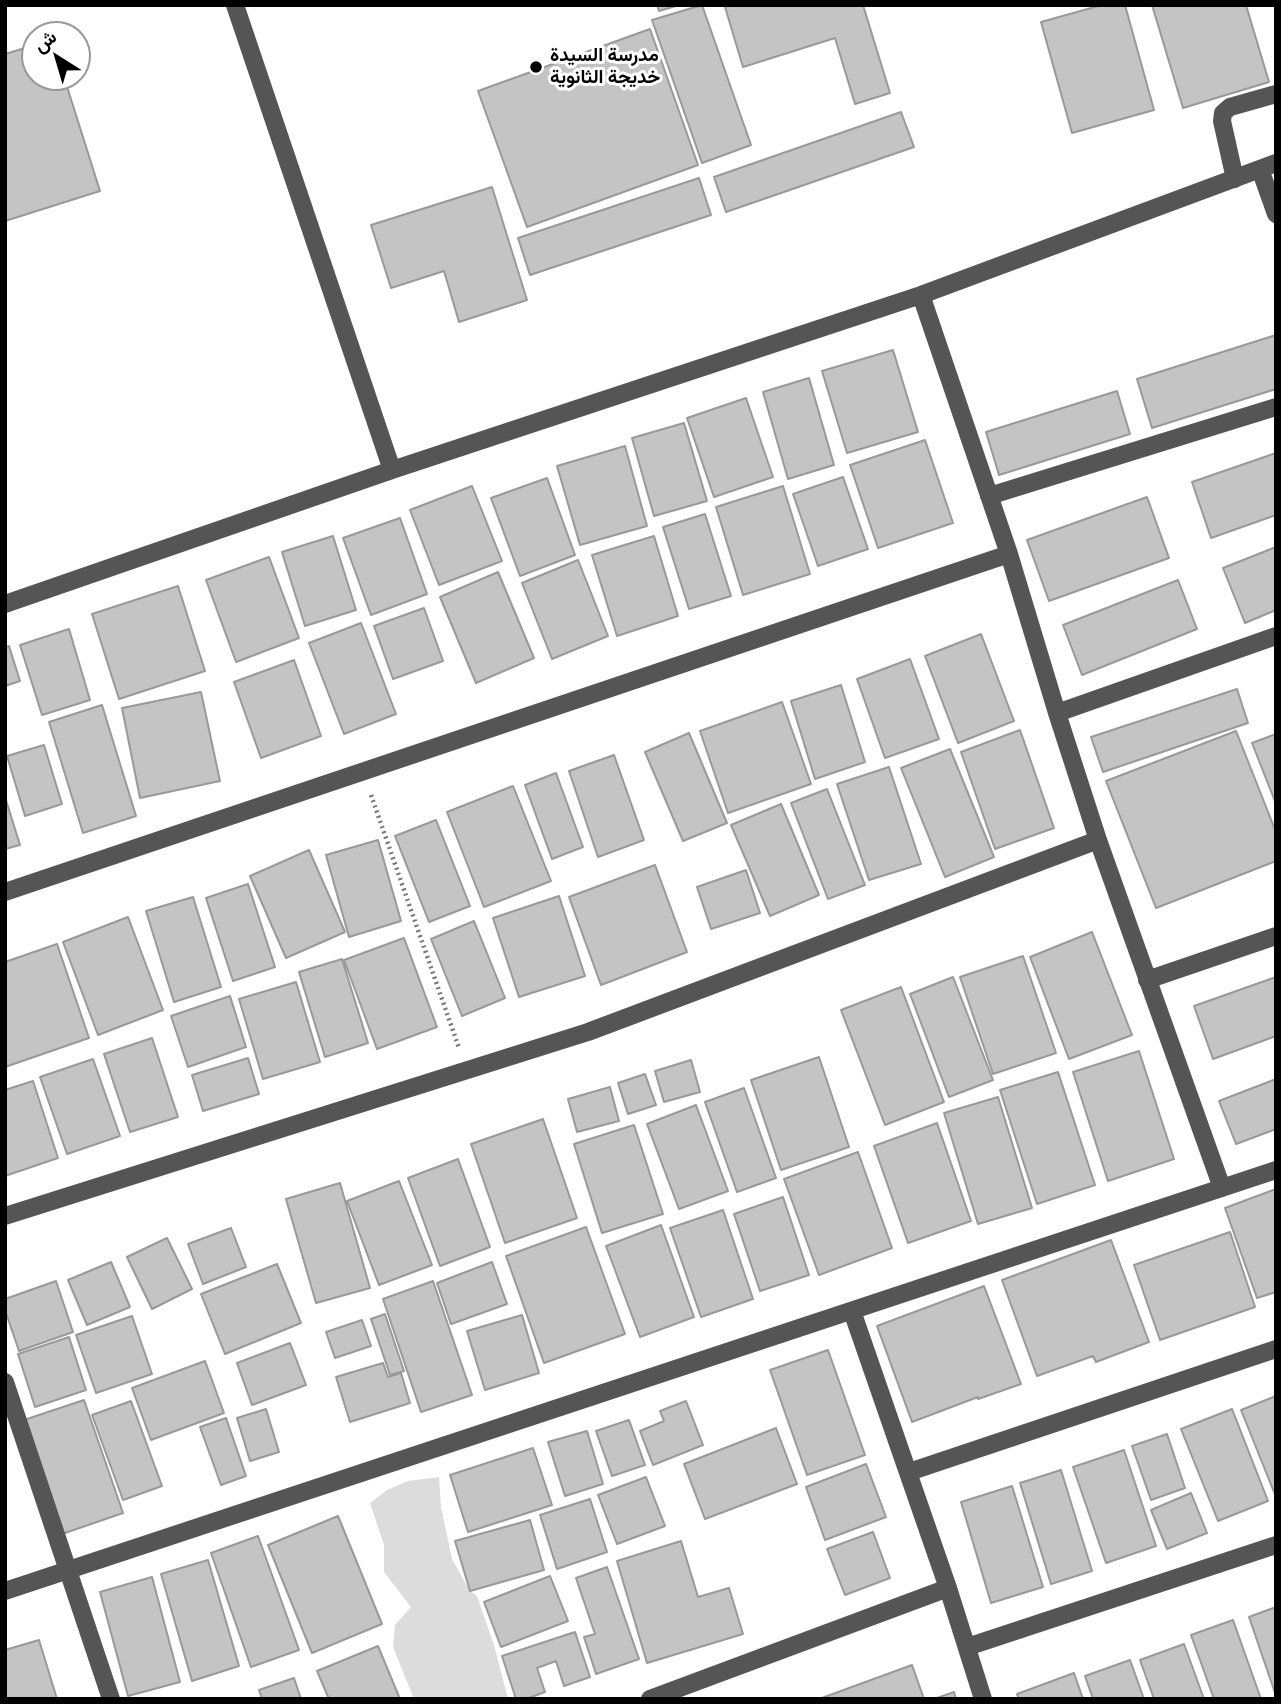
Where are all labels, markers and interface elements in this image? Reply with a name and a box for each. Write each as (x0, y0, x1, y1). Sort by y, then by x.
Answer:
north arrow (21, 21, 91, 91)
text: ش (28, 24, 62, 58)
place label: مدرسة السيدة خديجة الثانوية (550, 45, 660, 89)
marker: مدرسة السيدة خديجة الثانوية (528, 59, 544, 75)

